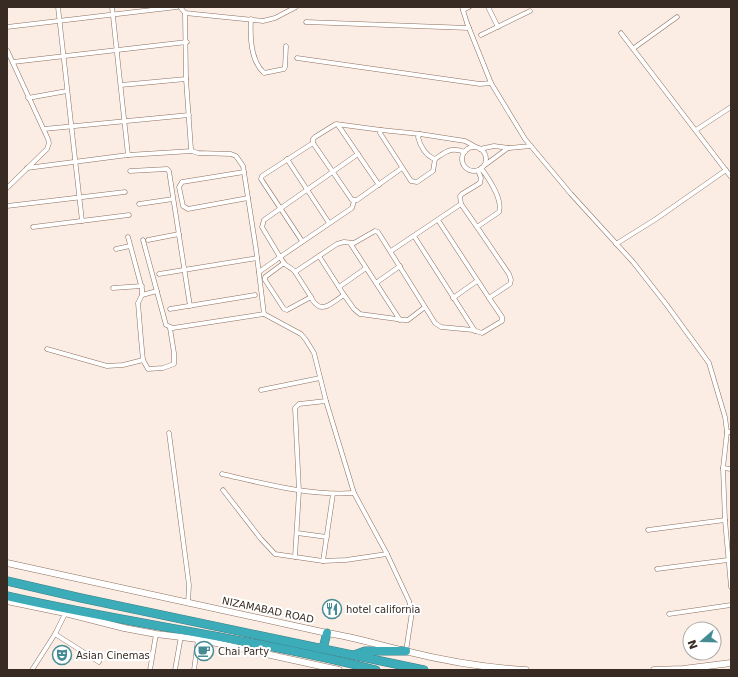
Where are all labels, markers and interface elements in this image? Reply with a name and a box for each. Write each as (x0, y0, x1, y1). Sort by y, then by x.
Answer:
street label: NIZAMABAD ROAD (221, 595, 315, 625)
restaurant icon: hotel california (321, 598, 343, 620)
place label: hotel california (346, 604, 421, 615)
north arrow (682, 621, 722, 661)
text: N (685, 638, 701, 651)
cafe icon: Chai Party (193, 640, 215, 662)
theatre icon: Asian Cinemas (51, 644, 73, 666)
place label: Chai Party (218, 646, 269, 657)
place label: Asian Cinemas (76, 650, 150, 661)

